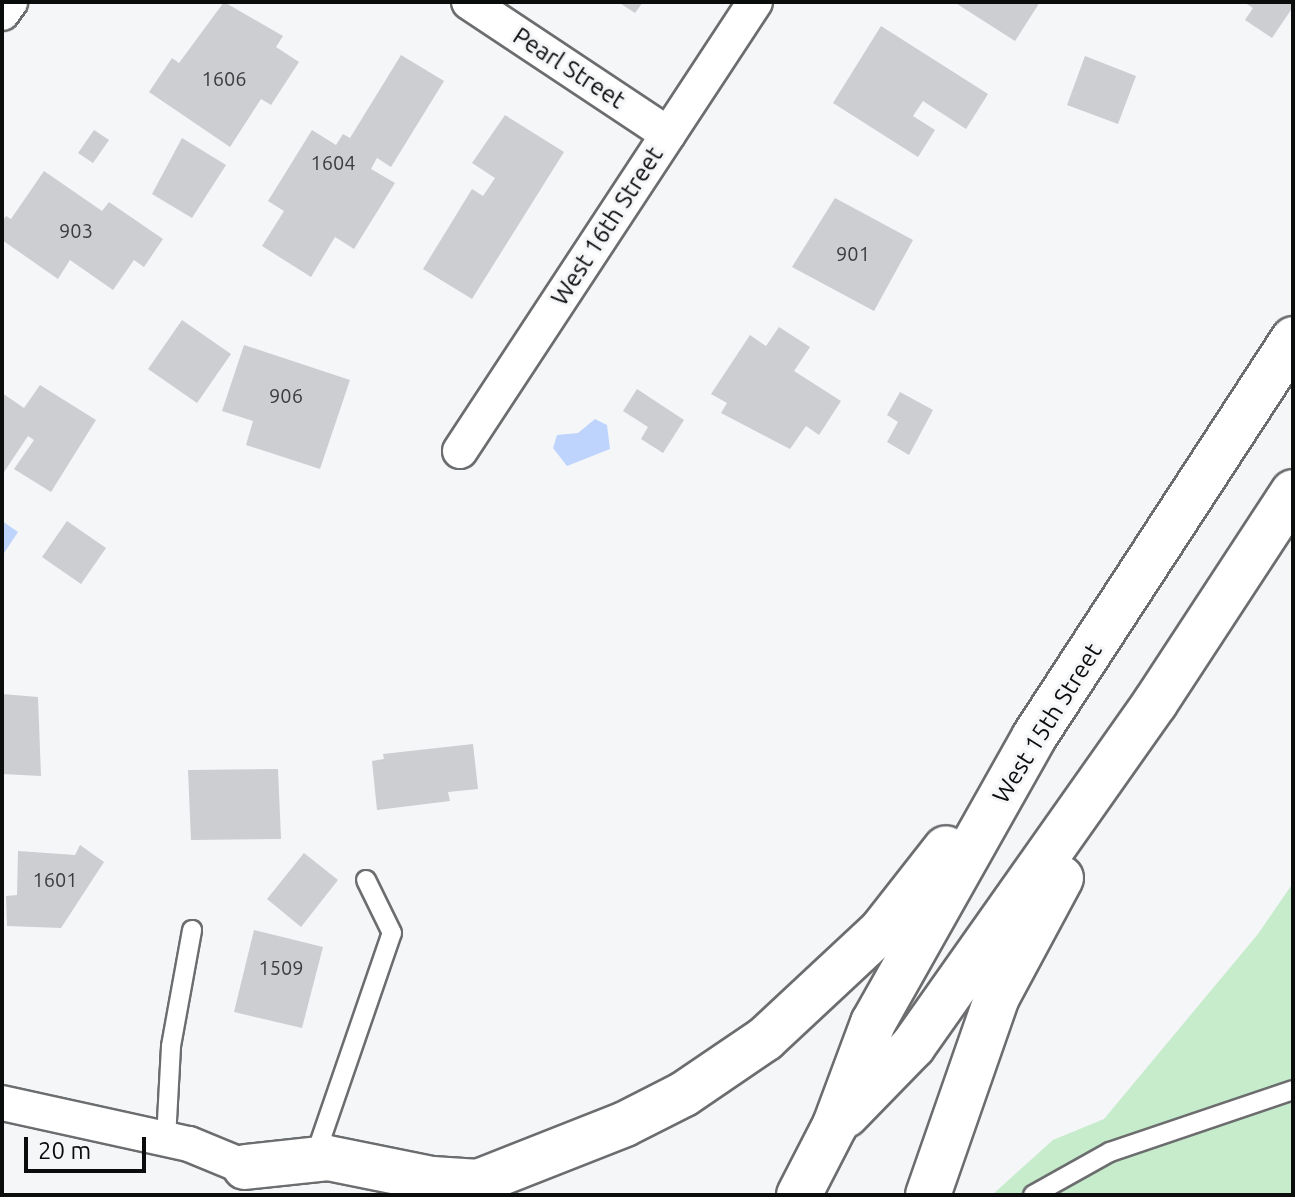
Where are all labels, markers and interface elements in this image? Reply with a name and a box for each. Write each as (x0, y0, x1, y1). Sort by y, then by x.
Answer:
street label: Pearl Street (508, 21, 630, 115)
house number: 1606 (201, 66, 247, 90)
street label: West 16th Street (545, 141, 669, 311)
house number: 1604 (310, 150, 356, 174)
house number: 903 (59, 218, 93, 242)
house number: 901 (836, 241, 870, 265)
house number: 906 (269, 383, 303, 407)
street label: West 15th Street (986, 638, 1108, 808)
house number: 1601 (32, 867, 78, 891)
house number: 1509 (258, 955, 304, 979)
scale bar (28, 1121, 150, 1171)
text: 20 m (38, 1137, 91, 1164)

